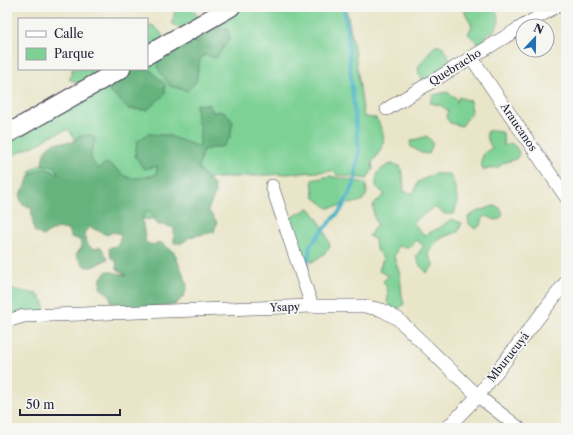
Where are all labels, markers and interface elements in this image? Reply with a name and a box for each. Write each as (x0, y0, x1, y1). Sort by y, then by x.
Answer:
legend (18, 18, 148, 70)
north arrow (515, 18, 555, 58)
text: N (532, 20, 546, 37)
text: Calle (54, 26, 84, 41)
street label: Quebracho (426, 45, 484, 88)
text: Parque (54, 46, 95, 61)
street label: Araucanos (497, 99, 540, 154)
street label: Ysapy (269, 299, 301, 315)
street label: Mburucuyá (484, 329, 532, 385)
scale bar (20, 391, 120, 417)
text: 50 m (26, 397, 55, 412)

